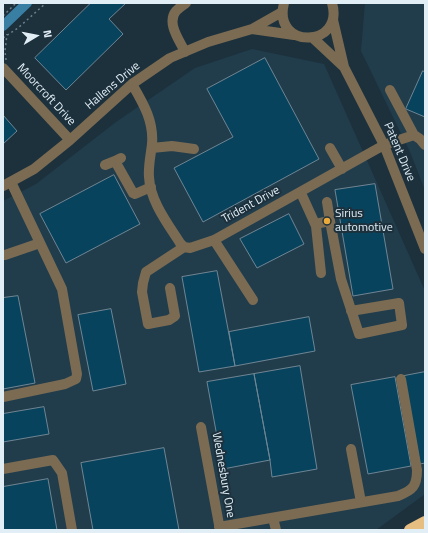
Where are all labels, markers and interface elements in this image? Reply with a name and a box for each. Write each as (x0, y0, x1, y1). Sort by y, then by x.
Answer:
north arrow (16, 16, 56, 56)
text: N (39, 29, 56, 39)
street label: Hallens Drive (83, 59, 143, 113)
street label: Moorcroft Drive (14, 61, 78, 129)
street label: Patent Drive (380, 120, 418, 184)
street label: Trident Drive (220, 183, 282, 227)
place label: Sirius automotive (335, 207, 393, 235)
marker: Sirius automotive (322, 216, 332, 226)
street label: Wednesbury One (208, 431, 238, 519)

